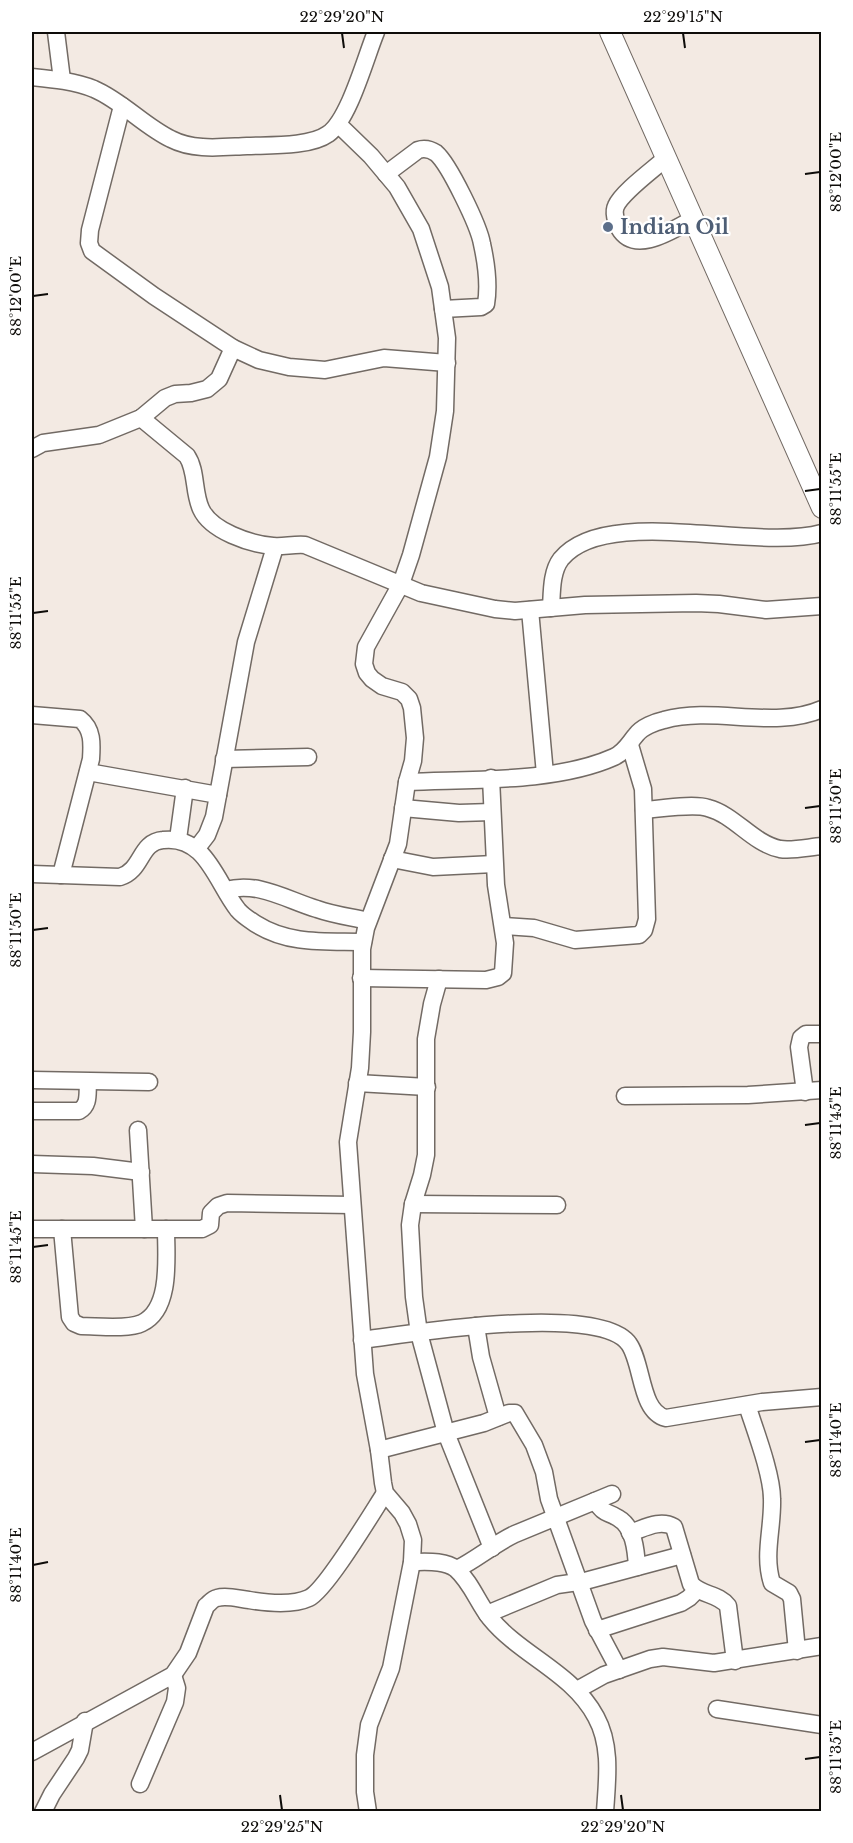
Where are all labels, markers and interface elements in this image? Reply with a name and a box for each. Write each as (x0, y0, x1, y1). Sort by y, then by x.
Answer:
text: 22°29'20"N (300, 7, 384, 26)
text: 22°29'15"N (643, 7, 723, 26)
text: 88°12'00"E (826, 132, 845, 212)
place label: Indian Oil (620, 215, 729, 239)
marker: Indian Oil (601, 220, 615, 234)
text: 88°12'00"E (6, 256, 25, 336)
text: 88°11'55"E (826, 452, 845, 526)
text: 88°11'55"E (6, 576, 25, 650)
text: 88°11'50"E (826, 768, 845, 844)
text: 88°11'50"E (6, 892, 25, 968)
text: 88°11'45"E (826, 1086, 845, 1160)
text: 88°11'45"E (6, 1210, 25, 1284)
text: 88°11'40"E (826, 1402, 845, 1478)
text: 88°11'40"E (6, 1527, 25, 1603)
text: 88°11'35"E (826, 1720, 845, 1794)
text: 22°29'25"N (241, 1817, 323, 1836)
text: 22°29'20"N (581, 1817, 665, 1836)

